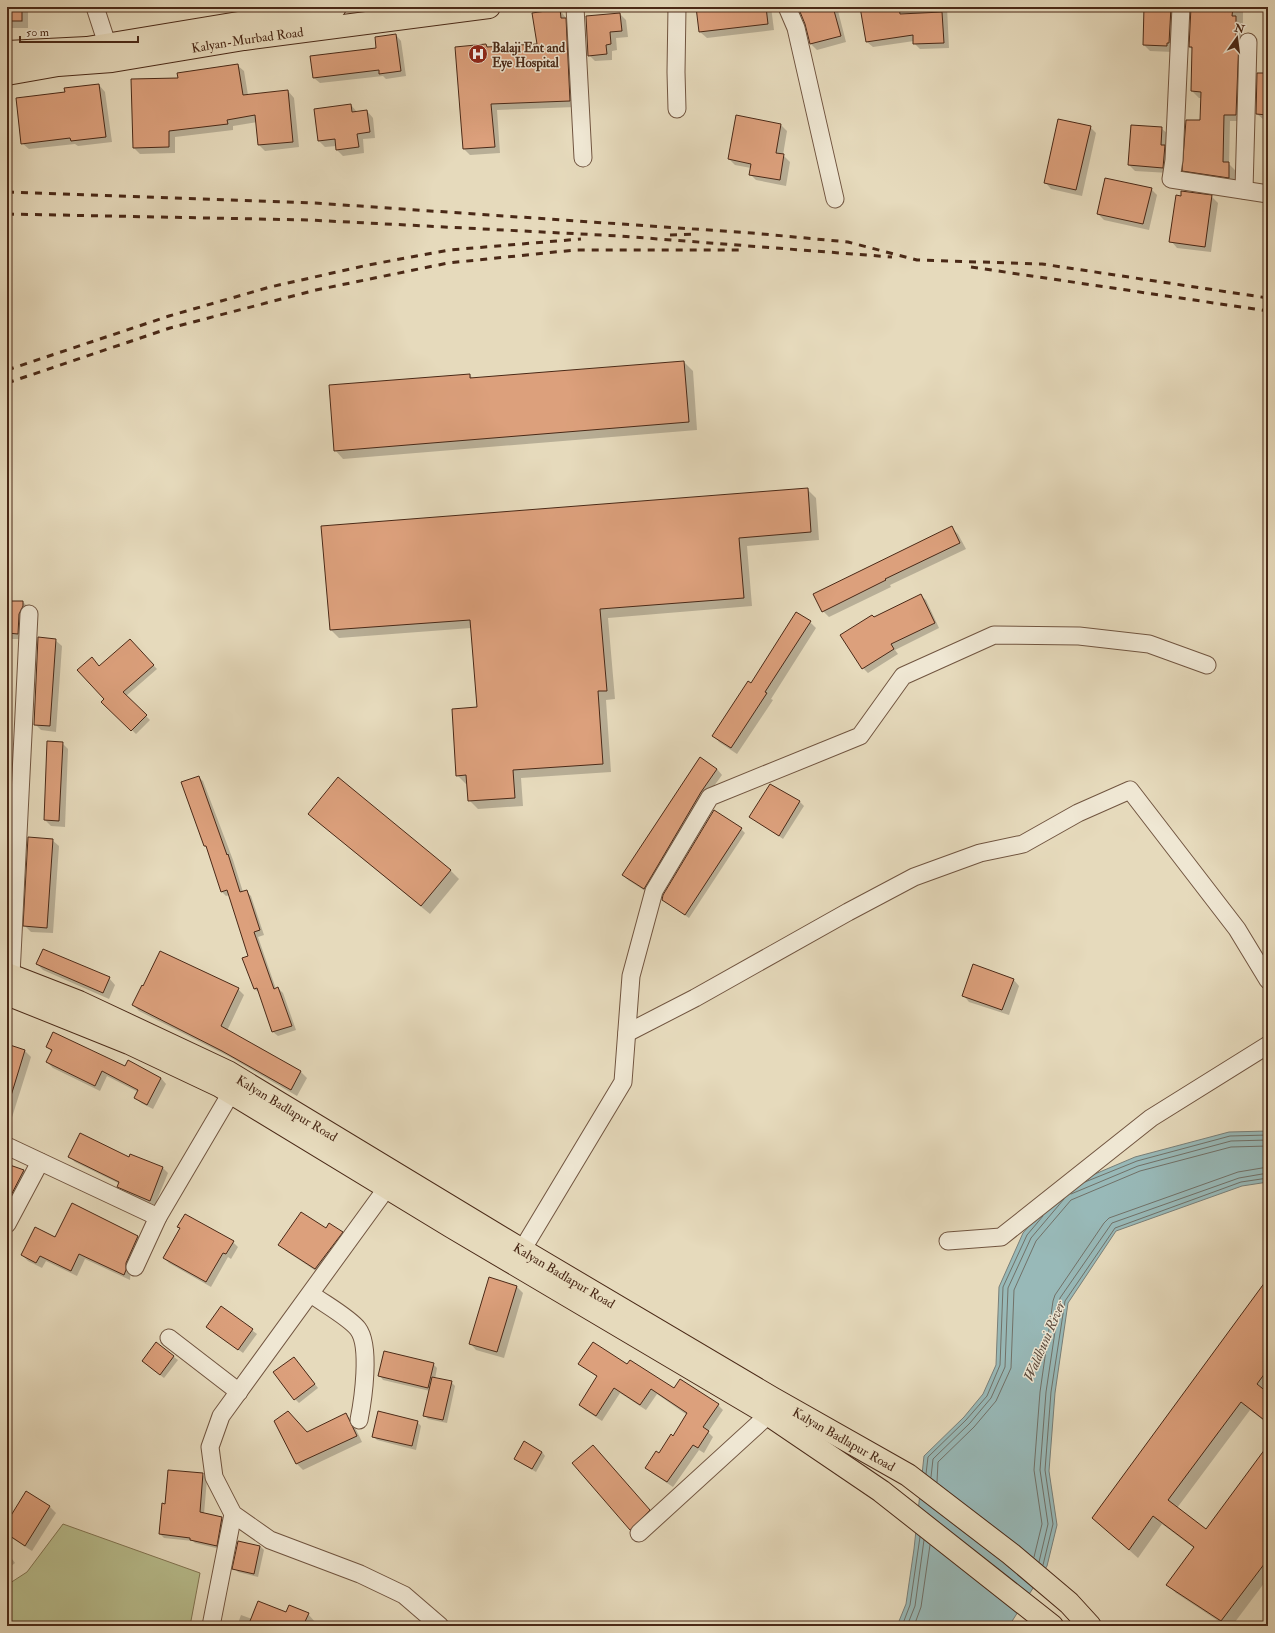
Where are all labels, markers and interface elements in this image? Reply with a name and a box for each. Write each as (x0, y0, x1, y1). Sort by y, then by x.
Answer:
scale bar (20, 18, 138, 44)
north arrow (1217, 18, 1257, 58)
text: N (1232, 21, 1247, 37)
street label: Kalyan-Murbad Road (190, 24, 305, 57)
text: 50 m (26, 25, 50, 40)
place label: Balaji Ent and Eye Hospital (492, 40, 566, 72)
hospital icon: Balaji Ent and Eye Hospital (467, 43, 489, 65)
street label: Kalyan Badlapur Road (233, 1072, 341, 1146)
street label: Kalyan Badlapur Road (510, 1240, 618, 1313)
water label: Waldhuni River (1020, 1298, 1069, 1384)
street label: Kalyan Badlapur Road (790, 1404, 898, 1475)

